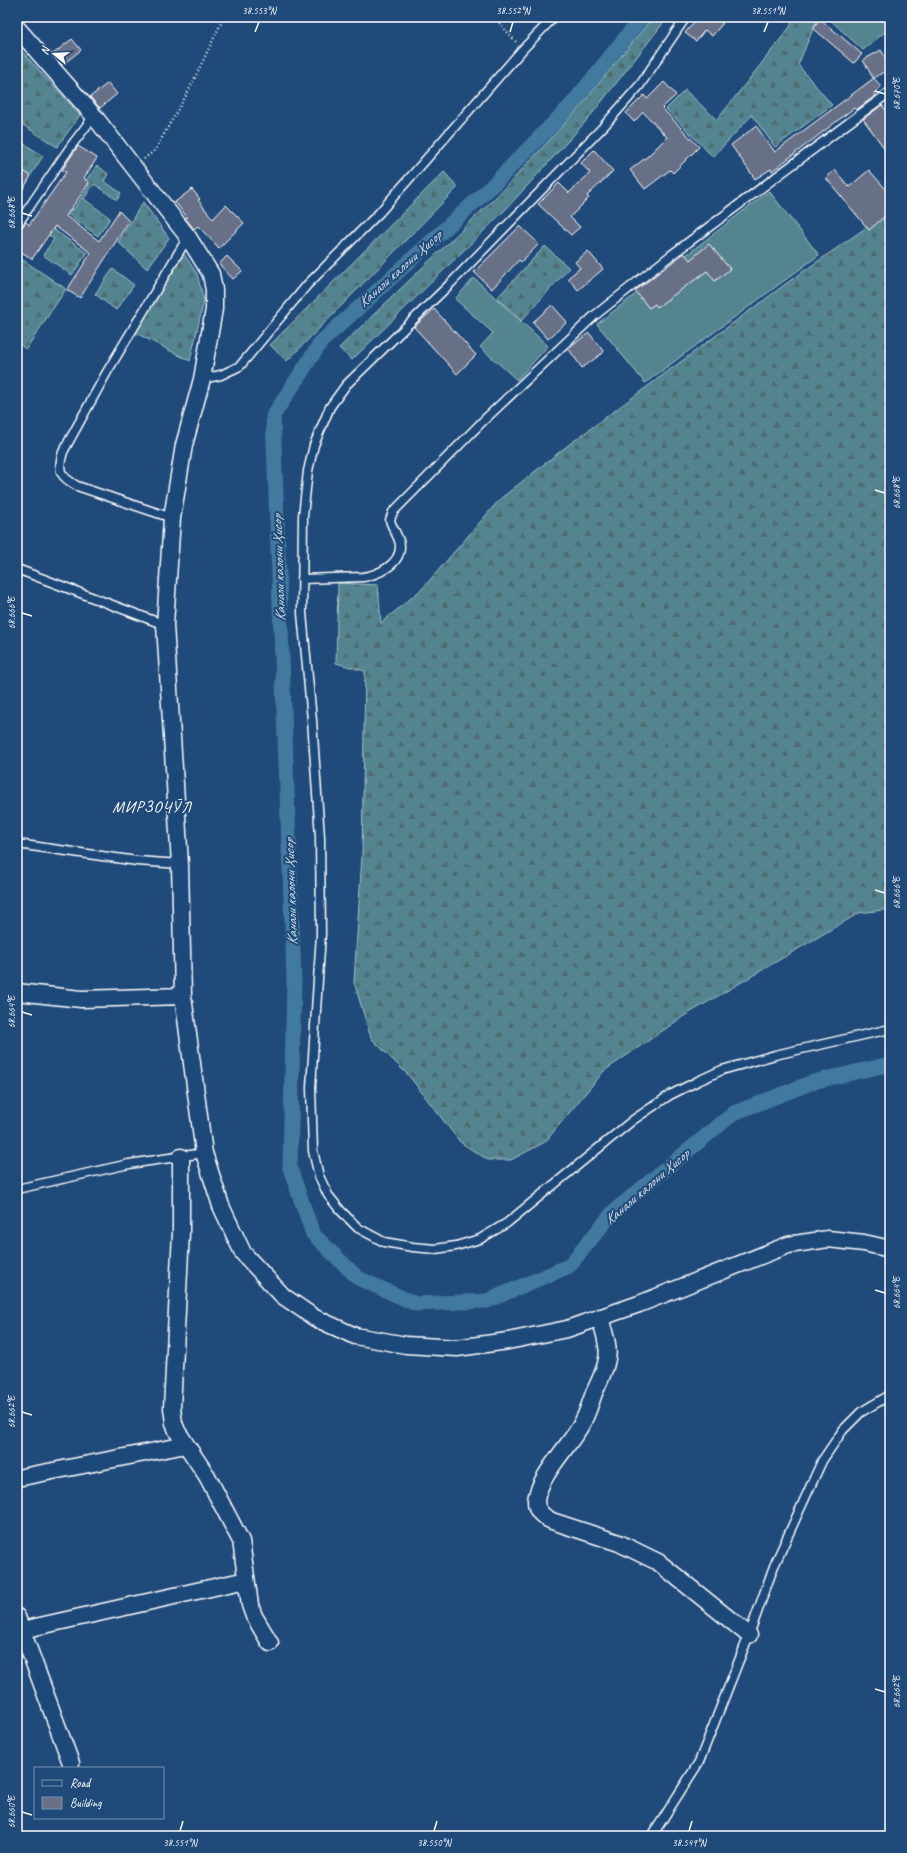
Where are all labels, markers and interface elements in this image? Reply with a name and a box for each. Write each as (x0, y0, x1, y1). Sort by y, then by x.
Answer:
text: 38.553°N (242, 4, 278, 17)
text: 38.552°N (496, 4, 532, 17)
text: 38.551°N (751, 4, 787, 17)
north arrow (34, 34, 74, 74)
text: N (37, 43, 53, 56)
text: 68.670°E (890, 76, 903, 110)
text: 68.668°E (5, 195, 18, 229)
water label: Канали калони Ҳисор (354, 225, 448, 312)
text: 68.668°E (890, 475, 903, 509)
water label: Канали калони Ҳисор (268, 512, 290, 622)
text: 68.666°E (5, 595, 18, 629)
district label: МИРЗОЧӮЛ (112, 797, 192, 817)
water label: Канали калони Ҳисор (280, 836, 302, 946)
text: 68.666°E (890, 875, 903, 909)
text: 68.664°E (5, 994, 18, 1028)
water label: Канали калони Ҳисор (601, 1143, 695, 1229)
text: 68.664°E (890, 1275, 903, 1309)
text: 68.662°E (5, 1394, 18, 1428)
text: 68.662°E (890, 1674, 903, 1708)
legend (34, 1767, 164, 1819)
text: Road (70, 1775, 92, 1791)
text: 68.660°E (5, 1794, 18, 1828)
text: Building (70, 1795, 102, 1811)
text: 38.551°N (163, 1836, 199, 1849)
text: 38.550°N (417, 1836, 453, 1849)
text: 38.549°N (672, 1836, 708, 1849)

